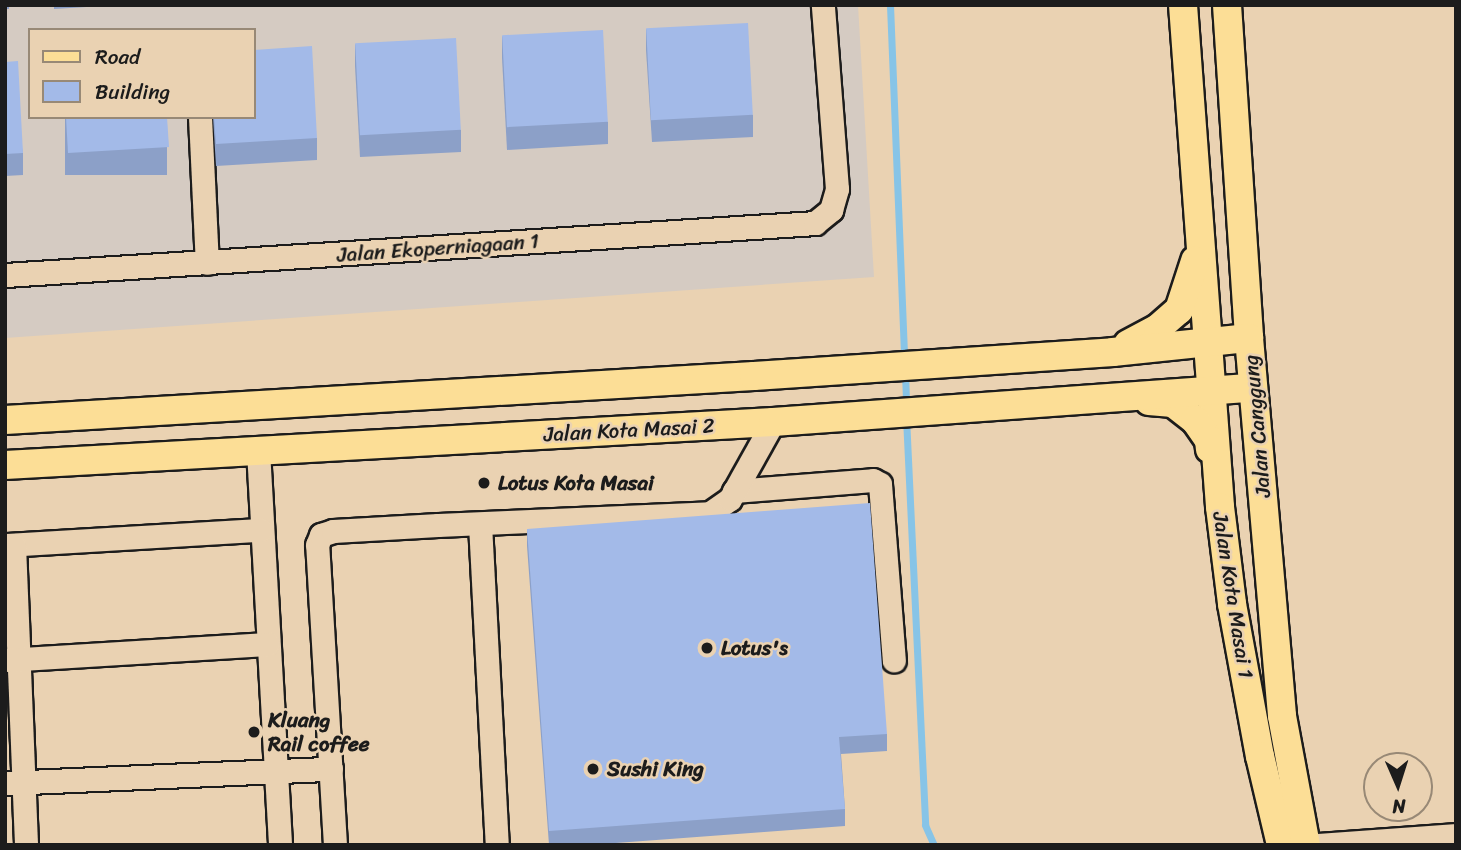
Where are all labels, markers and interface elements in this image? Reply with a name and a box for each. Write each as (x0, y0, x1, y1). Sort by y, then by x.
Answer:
legend (28, 28, 256, 119)
text: Road (95, 38, 140, 76)
text: Building (95, 73, 170, 111)
street label: Jalan Ekoperniagaan 1 (336, 228, 540, 268)
street label: Jalan Canggung (1238, 354, 1276, 498)
street label: Jalan Kota Masai 2 (542, 413, 716, 447)
place label: Lotus Kota Masai (498, 470, 656, 496)
marker: Lotus Kota Masai (476, 475, 492, 491)
street label: Jalan Kota Masai 1 (1207, 509, 1259, 681)
place label: Lotus's (721, 635, 788, 661)
marker: Lotus's (699, 640, 715, 656)
place label: Kluang Rail coffee (268, 707, 369, 757)
marker: Kluang Rail coffee (246, 724, 262, 740)
north arrow (1363, 752, 1433, 822)
place label: Sushi King (607, 756, 704, 782)
marker: Sushi King (585, 761, 601, 777)
text: N (1392, 790, 1406, 823)

